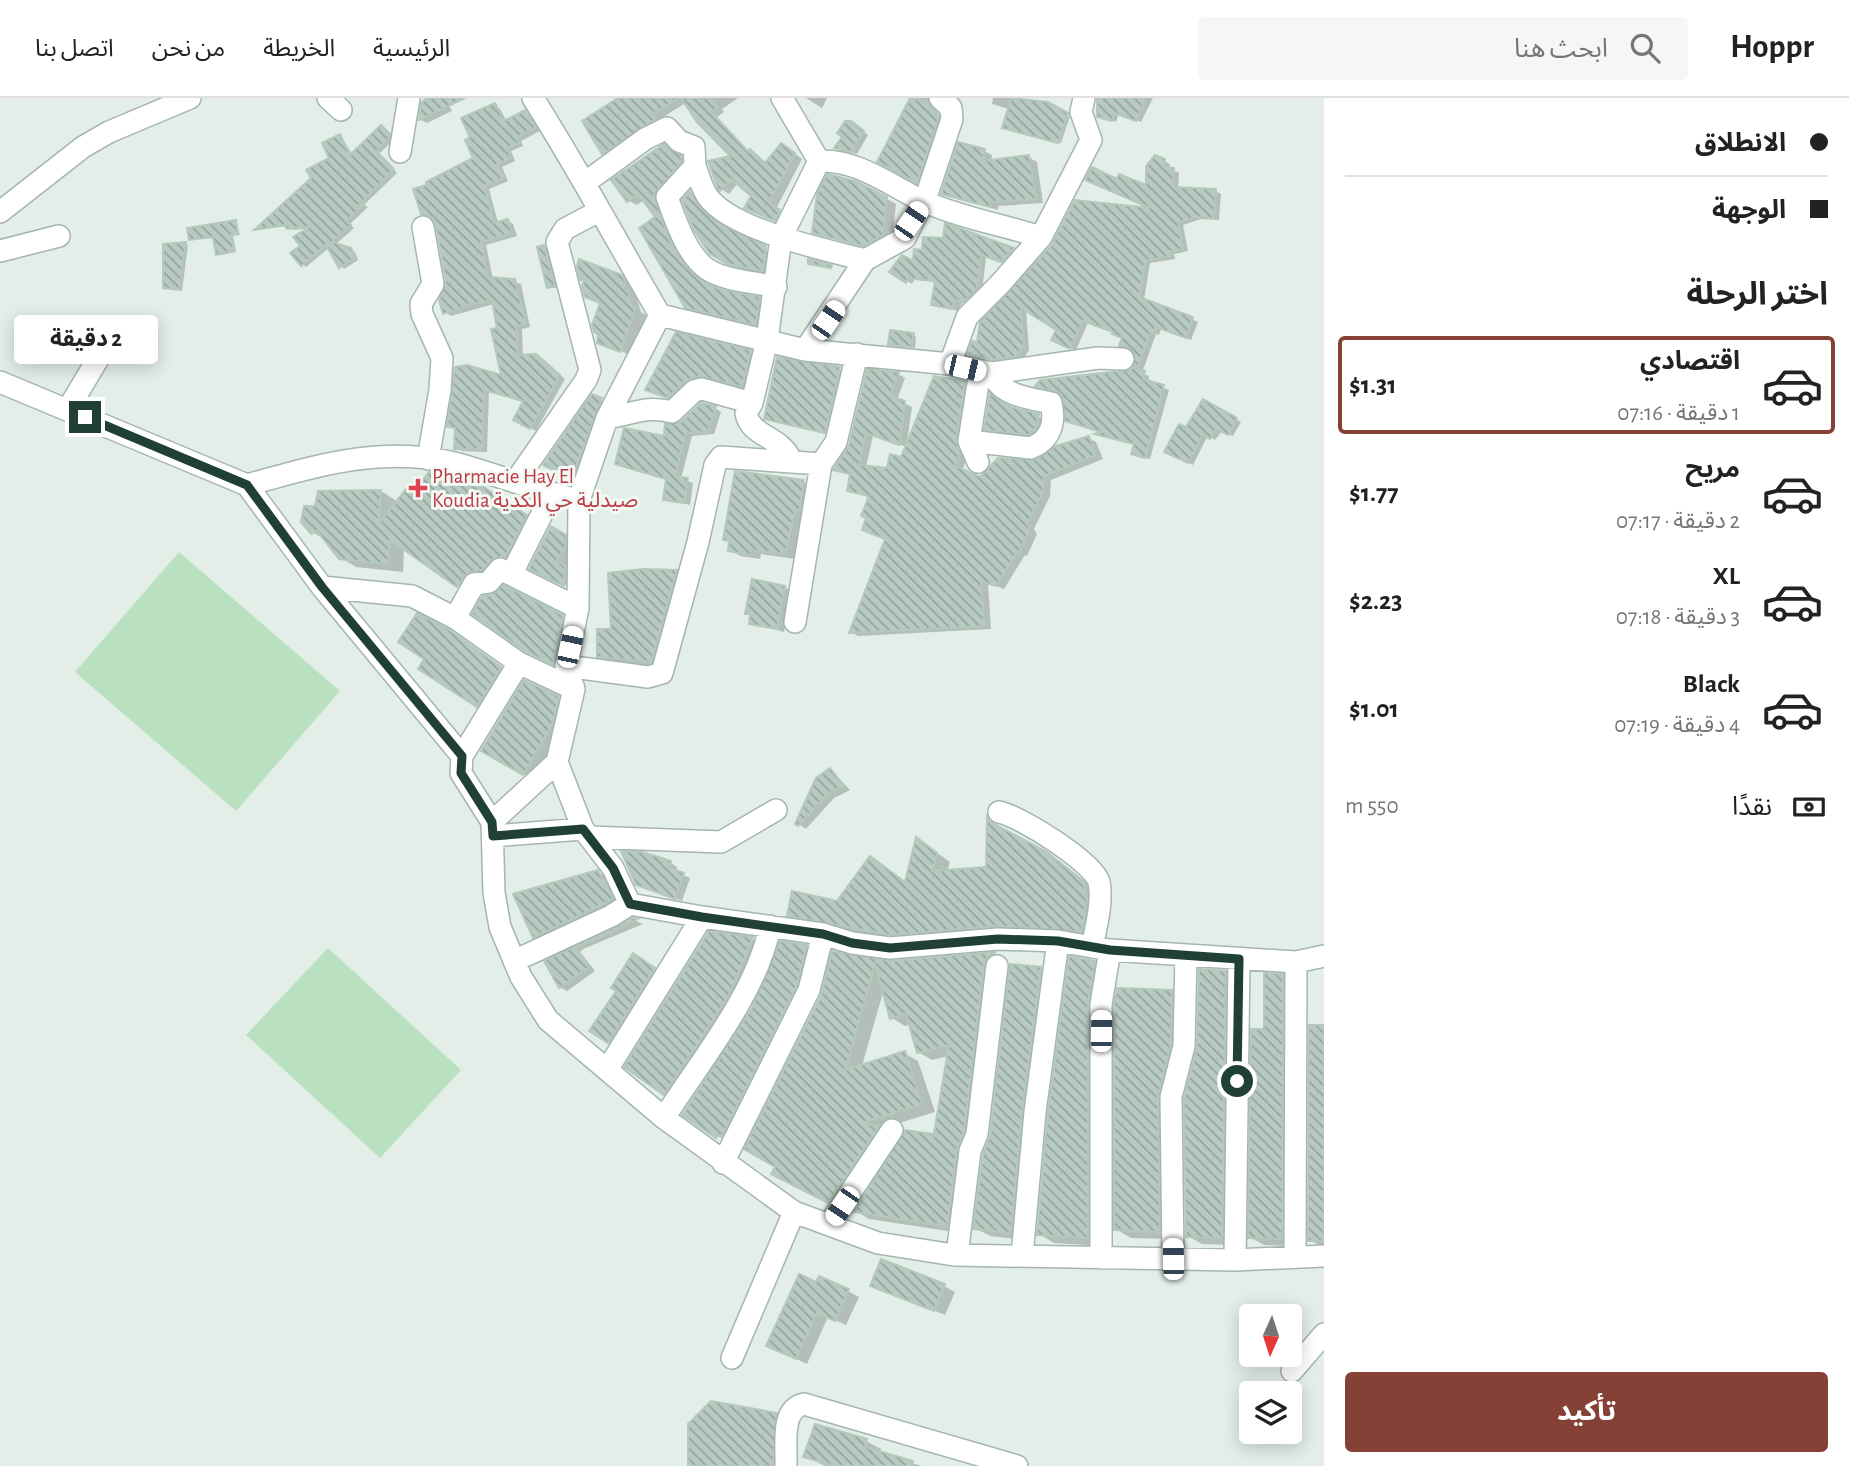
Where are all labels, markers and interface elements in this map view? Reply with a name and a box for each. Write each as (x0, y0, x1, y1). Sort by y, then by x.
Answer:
search box (1198, 17, 1688, 80)
icon: search (1626, 29, 1664, 67)
text: Hoppr (1730, 31, 1814, 64)
text: ابحث هنا (1514, 36, 1608, 62)
text: اتصل بنا (35, 37, 114, 61)
text: من نحن (152, 37, 225, 61)
text: الخريطة (263, 37, 335, 61)
text: الرئيسية (373, 37, 450, 61)
text: الانطلاق (1695, 130, 1786, 156)
text: الوجهة (1712, 197, 1786, 223)
car (891, 198, 932, 244)
text: اختر الرحلة (1687, 278, 1828, 310)
car (808, 297, 849, 343)
callout: 2 دقيقة (13, 316, 157, 364)
text: 2 دقيقة (50, 328, 122, 351)
text: اقتصادي (1640, 348, 1740, 374)
car (943, 353, 988, 383)
icon: car (1761, 354, 1824, 417)
text: $1.31 (1349, 372, 1397, 398)
route end (69, 401, 101, 433)
text: 1 دقيقة · 07:16 (1617, 402, 1740, 425)
text: مريح (1685, 456, 1740, 482)
icon: car (1761, 462, 1824, 525)
place label: Pharmacie Hay El Koudia صيدلية حي الكدية (432, 466, 638, 515)
marker: Pharmacie Hay El Koudia صيدلية حي الكدية (410, 480, 426, 496)
text: $1.77 (1349, 480, 1398, 506)
text: 2 دقيقة · 07:17 (1616, 510, 1740, 533)
text: XL (1713, 563, 1740, 589)
icon: car (1761, 570, 1824, 633)
text: $2.23 (1349, 588, 1402, 614)
text: 3 دقيقة · 07:18 (1616, 606, 1740, 629)
car (556, 624, 585, 670)
text: Black (1683, 671, 1740, 697)
icon: car (1761, 678, 1824, 741)
text: $1.01 (1349, 696, 1399, 722)
text: 4 دقيقة · 07:19 (1614, 714, 1740, 737)
icon: cash (1790, 788, 1828, 826)
text: نقدًا (1732, 794, 1772, 820)
text: 550 m (1345, 795, 1399, 818)
car (1091, 1010, 1112, 1052)
route start (1221, 1065, 1253, 1097)
car (822, 1183, 863, 1229)
car (1163, 1238, 1184, 1280)
north arrow (1239, 1304, 1302, 1367)
map controls (1239, 1304, 1302, 1444)
button: تأكيد (1345, 1372, 1828, 1452)
button: layers (1239, 1381, 1302, 1444)

